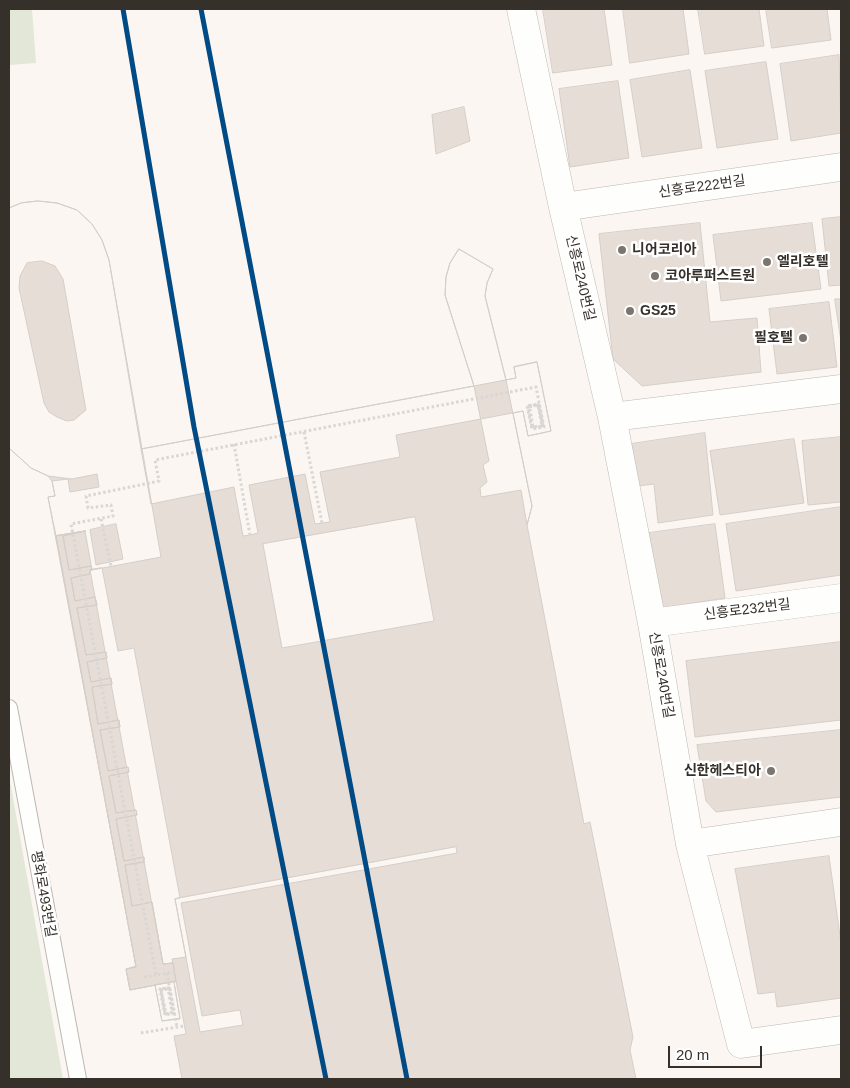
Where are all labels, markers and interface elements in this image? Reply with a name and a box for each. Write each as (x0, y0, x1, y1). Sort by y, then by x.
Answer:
street label: 신흥로222번길 (657, 173, 747, 201)
street label: 신흥로240번길 (562, 233, 598, 323)
place label: 니어코리아 (632, 242, 696, 258)
marker: 니어코리아 (616, 244, 628, 256)
place label: 엘리호텔 (777, 254, 829, 270)
marker: 엘리호텔 (761, 256, 773, 268)
place label: 코아루퍼스트원 (665, 268, 755, 284)
marker: 코아루퍼스트원 (649, 270, 661, 282)
place label: GS25 (640, 303, 676, 319)
marker: GS25 (624, 305, 636, 317)
place label: 필호텔 (754, 330, 793, 346)
marker: 필호텔 (797, 332, 809, 344)
street label: 신흥로232번길 (702, 596, 792, 624)
street label: 신흥로240번길 (645, 630, 677, 720)
place label: 신한헤스티아 (684, 763, 761, 779)
marker: 신한헤스티아 (765, 765, 777, 777)
street label: 평화로493번길 (27, 849, 59, 939)
scale bar (670, 1036, 764, 1068)
text: 20 m (676, 1046, 709, 1063)

